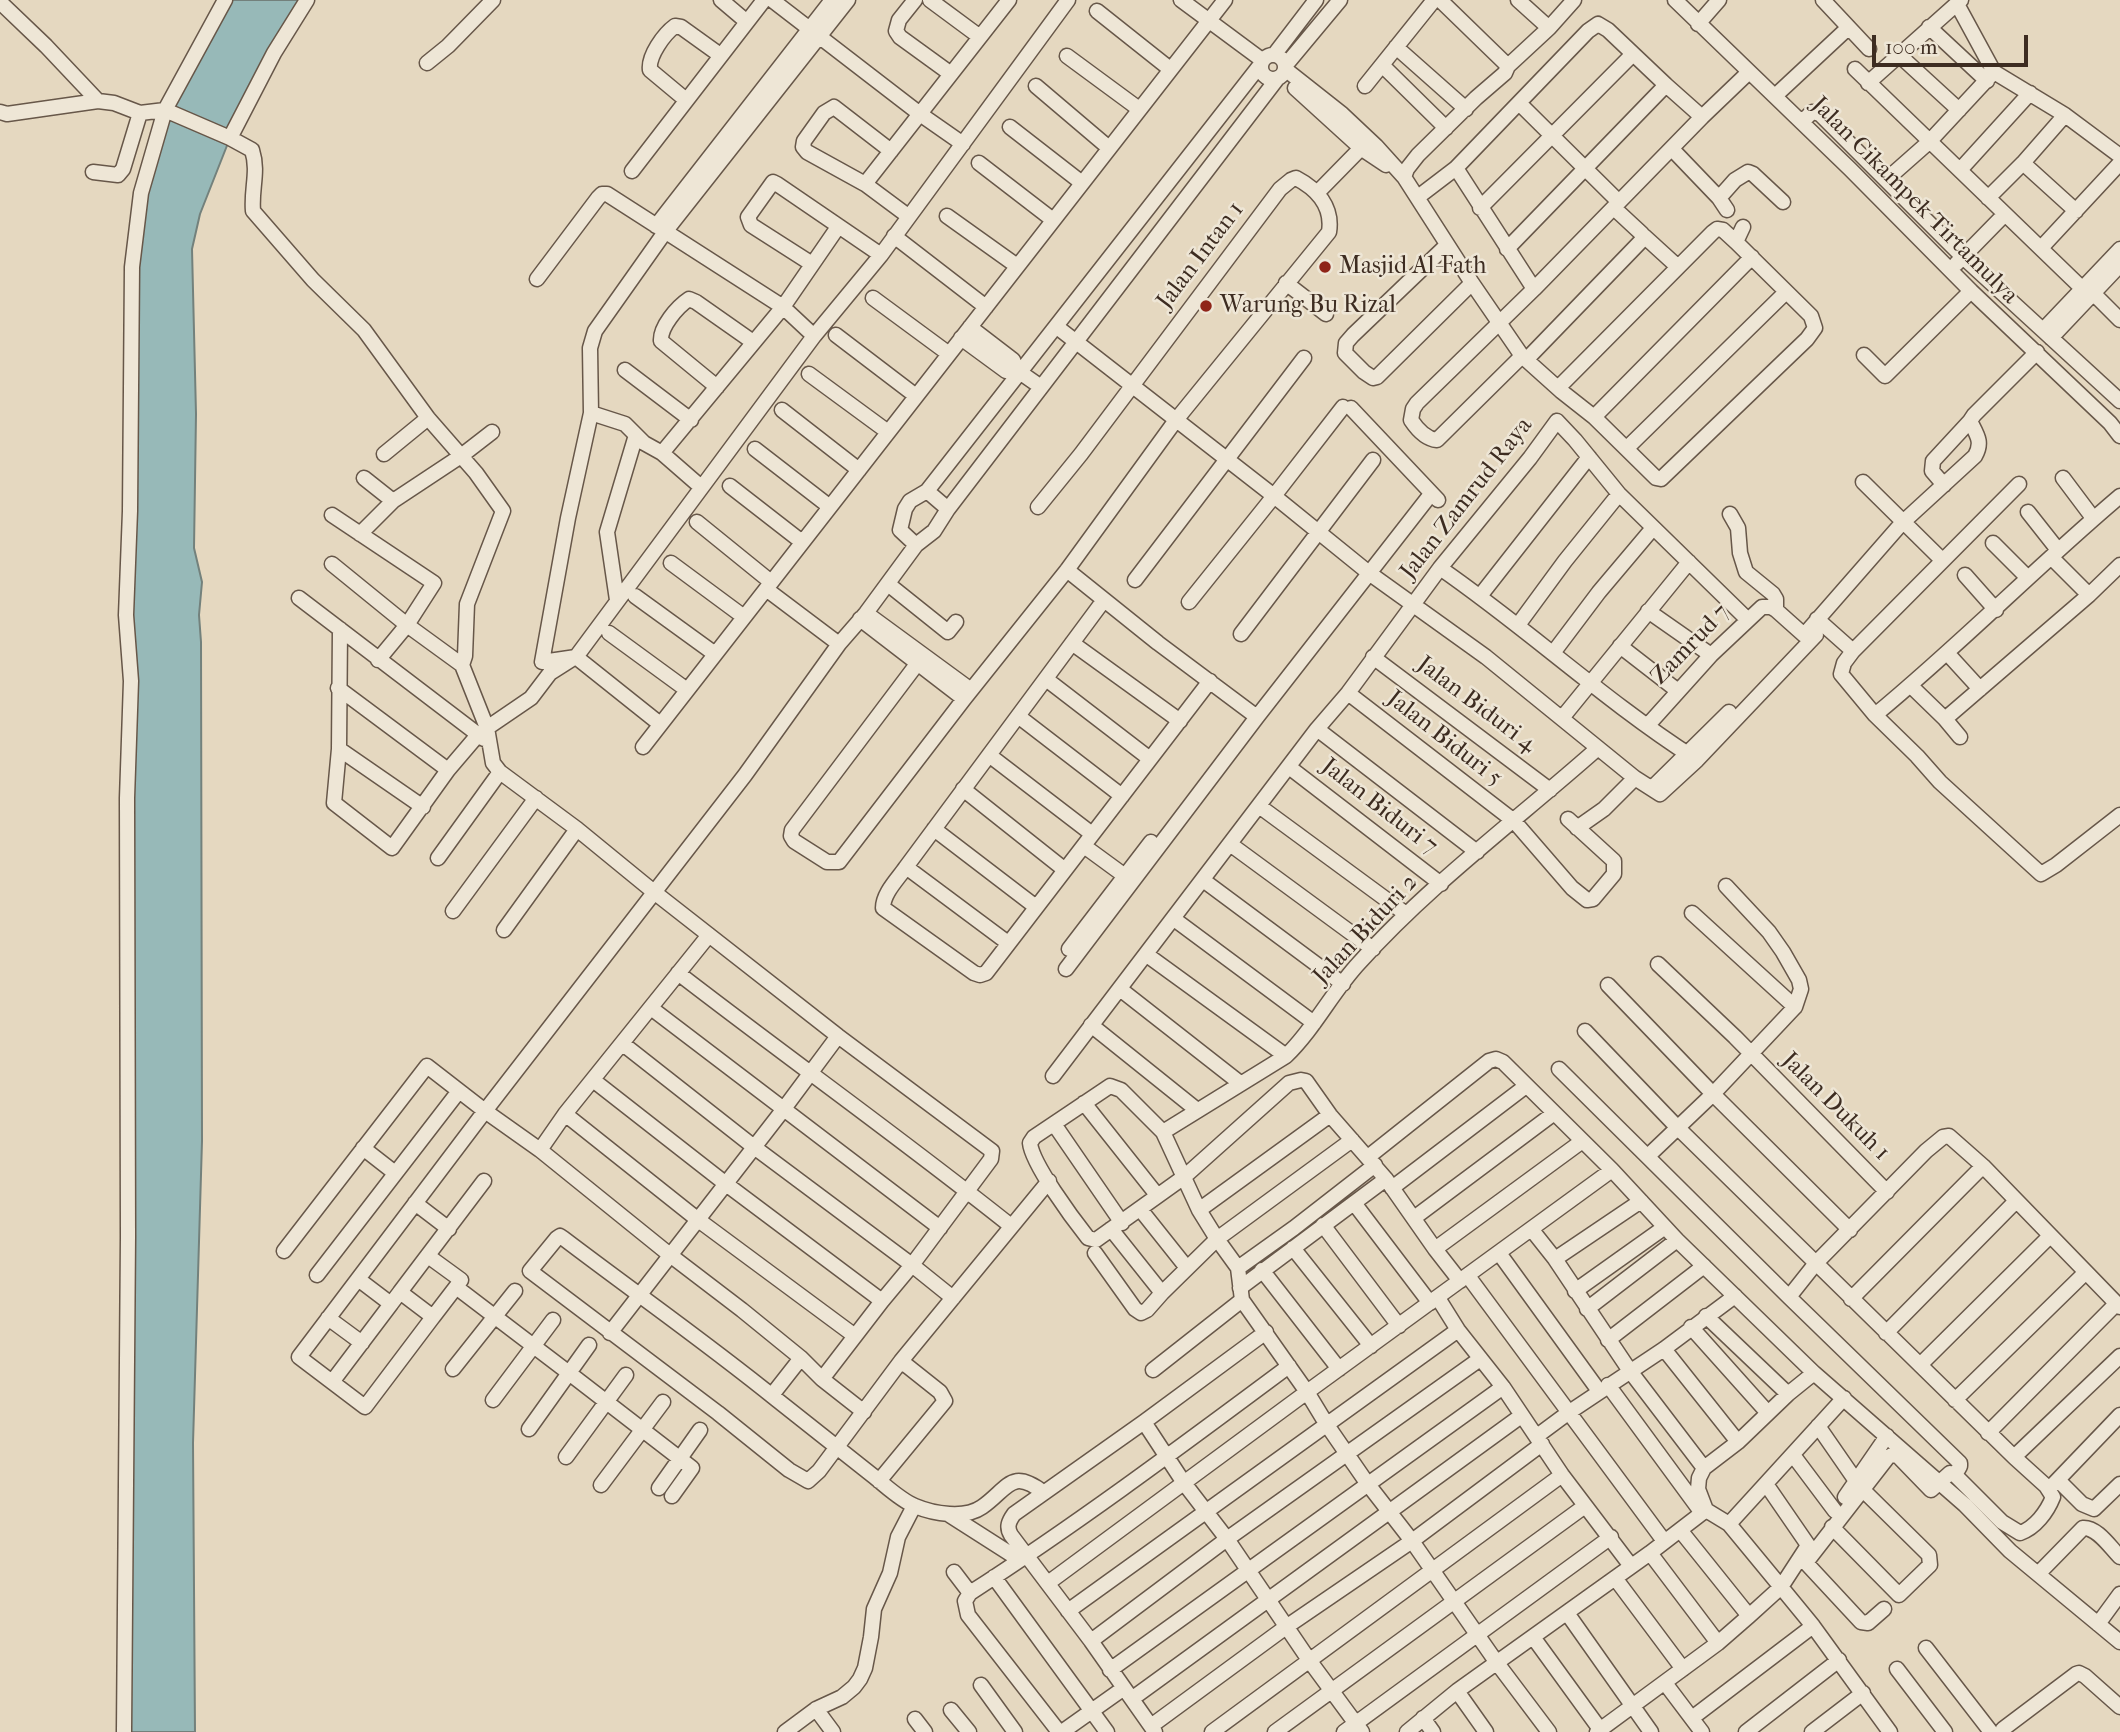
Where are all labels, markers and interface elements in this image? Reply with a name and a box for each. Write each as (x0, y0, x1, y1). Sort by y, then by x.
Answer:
scale bar (1875, 21, 2031, 65)
text: 100 m (1885, 35, 1938, 59)
street label: Jalan Cikampek Tirtamulya (1804, 91, 2024, 311)
street label: Jalan Intan 1 (1151, 197, 1251, 315)
place label: Masjid Al-Fath (1339, 253, 1487, 281)
marker: Masjid Al-Fath (1317, 259, 1333, 275)
place label: Warung Bu Rizal (1220, 292, 1396, 320)
marker: Warung Bu Rizal (1198, 298, 1214, 314)
street label: Jalan Zamrud Raya (1395, 412, 1539, 586)
street label: Zamrud 7 (1646, 599, 1736, 691)
street label: Jalan Biduri 4 (1411, 651, 1541, 759)
street label: Jalan Biduri 5 (1381, 685, 1507, 793)
street label: Jalan Biduri 7 (1315, 753, 1443, 861)
street label: Jalan Biduri 2 (1308, 869, 1424, 991)
street label: Jalan Dukuh 1 (1775, 1047, 1895, 1167)

